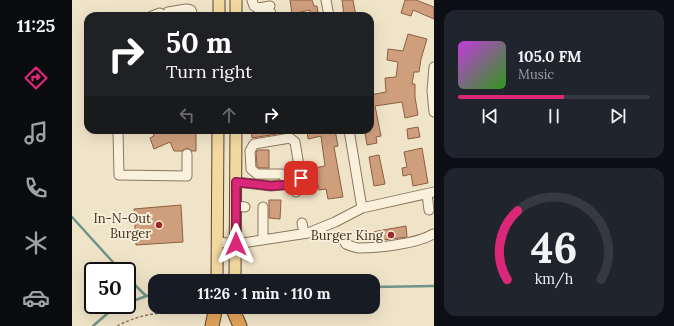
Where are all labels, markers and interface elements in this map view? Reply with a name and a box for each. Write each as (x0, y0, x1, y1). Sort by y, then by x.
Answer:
text: 11:25 (17, 14, 55, 37)
text: 50 m (166, 25, 232, 61)
icon: right (100, 28, 152, 80)
text: 105.0 FM (518, 47, 582, 66)
text: Turn right (166, 60, 252, 83)
icon: directions (22, 64, 50, 92)
text: Music (518, 66, 554, 83)
icon: left (176, 104, 198, 126)
icon: ahead (218, 104, 240, 126)
icon: right (260, 104, 282, 126)
icon: previous (479, 105, 501, 127)
icon: pause (543, 105, 565, 127)
icon: next (607, 105, 629, 127)
icon: music (22, 119, 50, 147)
pin (284, 161, 318, 195)
icon: arrive (290, 167, 312, 189)
icon: phone (22, 174, 50, 202)
place label: In-N-Out Burger (93, 210, 151, 242)
marker: In-N-Out Burger (154, 220, 164, 230)
text: 46 (531, 221, 577, 274)
position arrow (215, 223, 257, 265)
place label: Burger King (311, 227, 384, 244)
icon: climate (22, 229, 50, 257)
marker: Burger King (386, 230, 396, 240)
speed limit sign: 50 (84, 262, 136, 314)
text: km/h (535, 270, 574, 289)
icon: car (22, 284, 50, 312)
text: 11:26 · 1 min · 110 m (198, 284, 330, 303)

